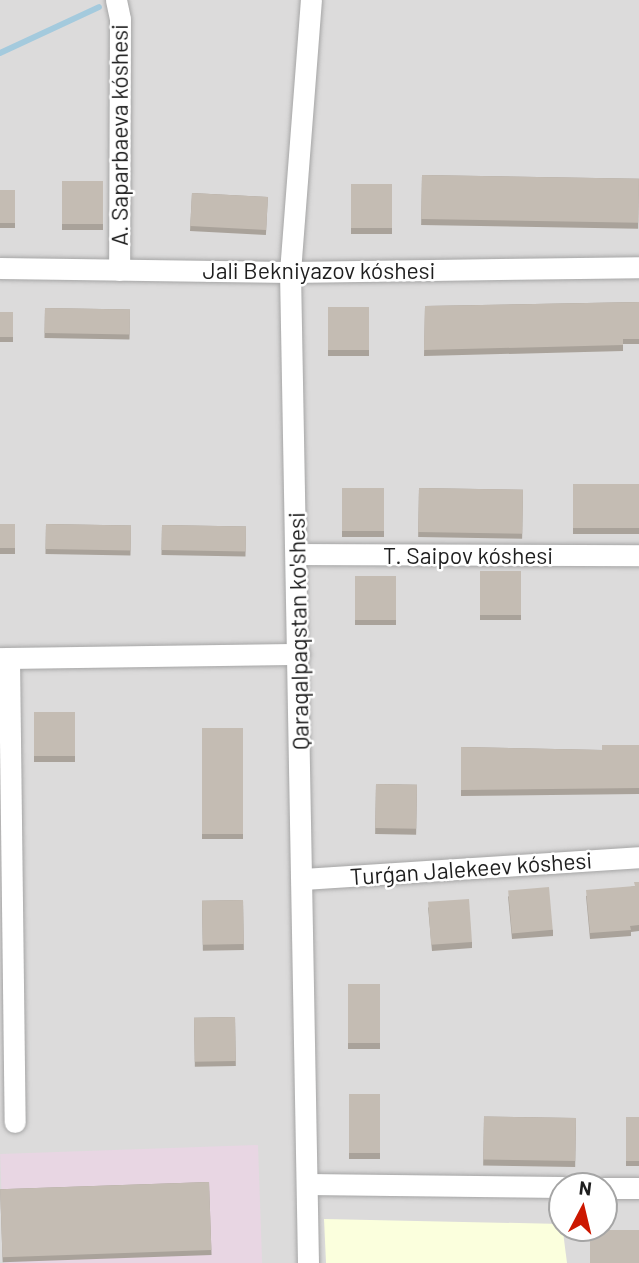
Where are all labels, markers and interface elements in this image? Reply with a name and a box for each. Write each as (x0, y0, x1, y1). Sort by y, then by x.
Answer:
street label: A. Saparbaeva kóshesi (105, 24, 133, 246)
street label: Jali Bekniyazov kóshesi (203, 256, 435, 284)
street label: Qaraqalpaqstan ko'shesi (282, 512, 314, 750)
street label: T. Saipov kóshesi (383, 541, 553, 569)
street label: Turǵan Jalekeev kóshesi (349, 846, 593, 890)
north arrow (548, 1172, 618, 1242)
text: N (578, 1175, 593, 1200)

